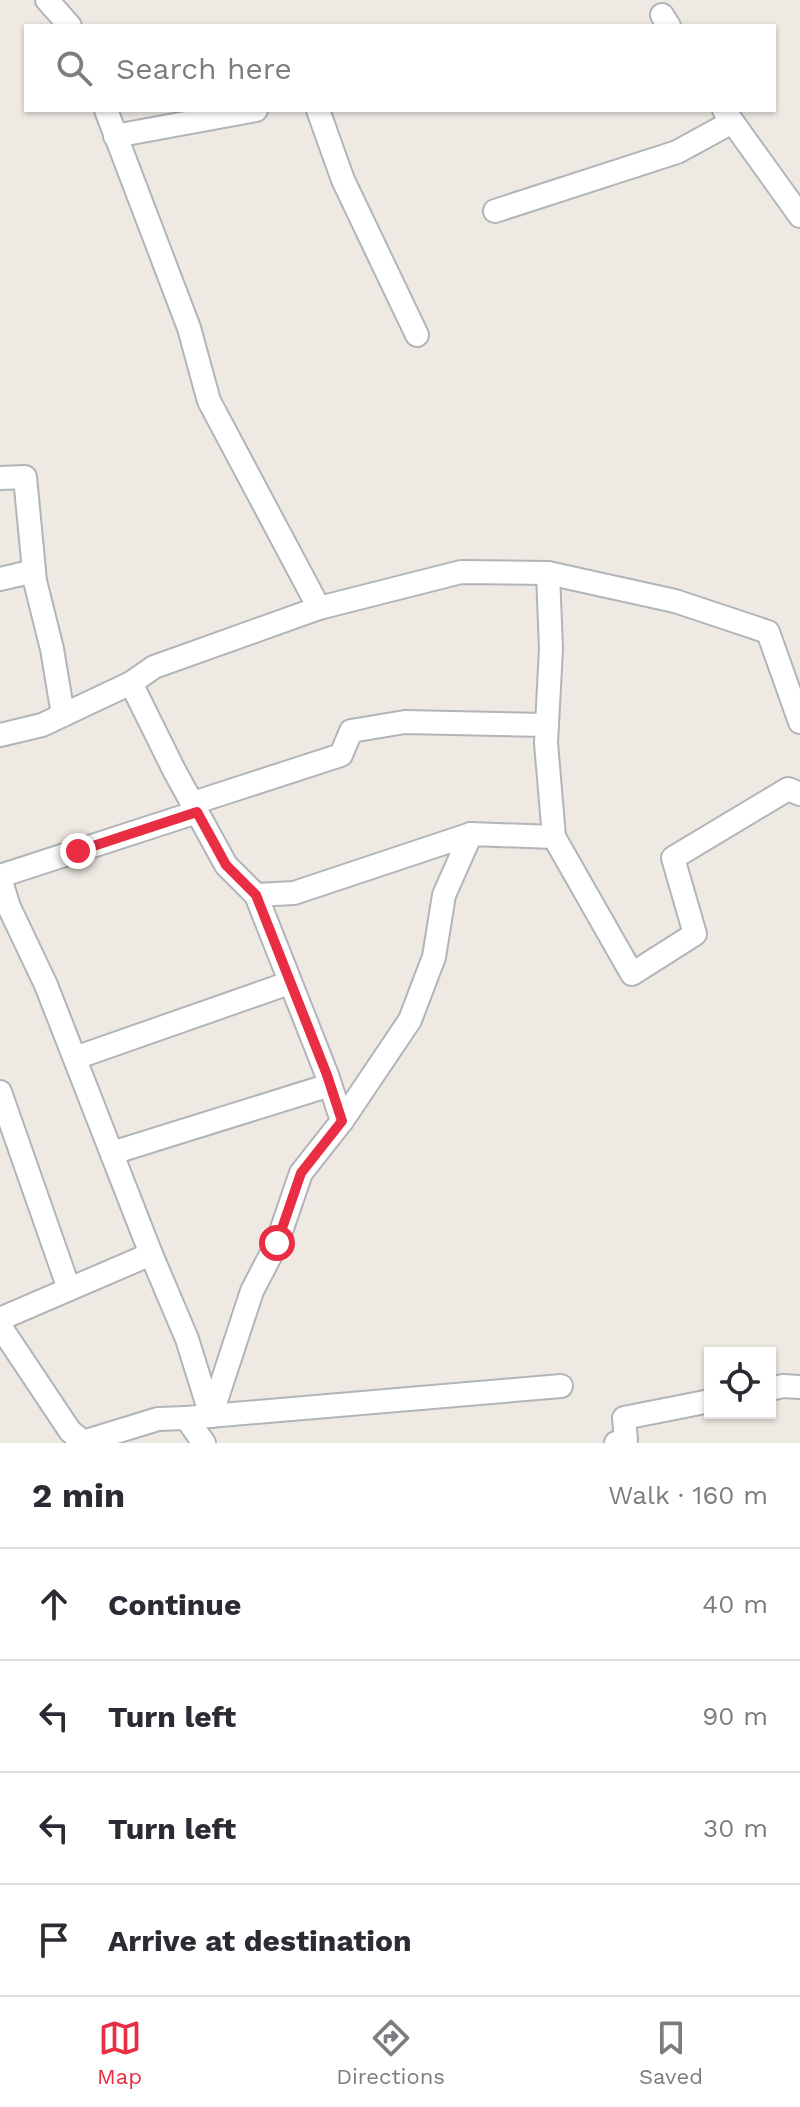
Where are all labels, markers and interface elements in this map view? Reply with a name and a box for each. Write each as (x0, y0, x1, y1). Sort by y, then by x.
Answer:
search box (24, 24, 776, 112)
icon: search (52, 46, 96, 90)
text: Search here (116, 51, 292, 86)
route end (60, 833, 96, 869)
route start (259, 1225, 295, 1261)
map controls (704, 1347, 776, 1419)
button: locate (704, 1347, 776, 1419)
text: 2 min (32, 1475, 125, 1515)
text: Walk · 160 m (608, 1480, 768, 1510)
icon: ahead (32, 1582, 76, 1626)
text: Continue (108, 1587, 241, 1622)
text: 40 m (702, 1589, 768, 1619)
icon: left (32, 1694, 76, 1738)
text: Turn left (108, 1699, 236, 1734)
text: 90 m (702, 1701, 768, 1731)
icon: left (32, 1806, 76, 1850)
text: Turn left (108, 1811, 236, 1846)
text: 30 m (703, 1813, 768, 1843)
icon: arrive (32, 1918, 76, 1962)
text: Arrive at destination (108, 1923, 412, 1958)
tab: Map (97, 2016, 142, 2089)
tab: Directions (336, 2016, 445, 2089)
tab: Saved (639, 2016, 703, 2089)

